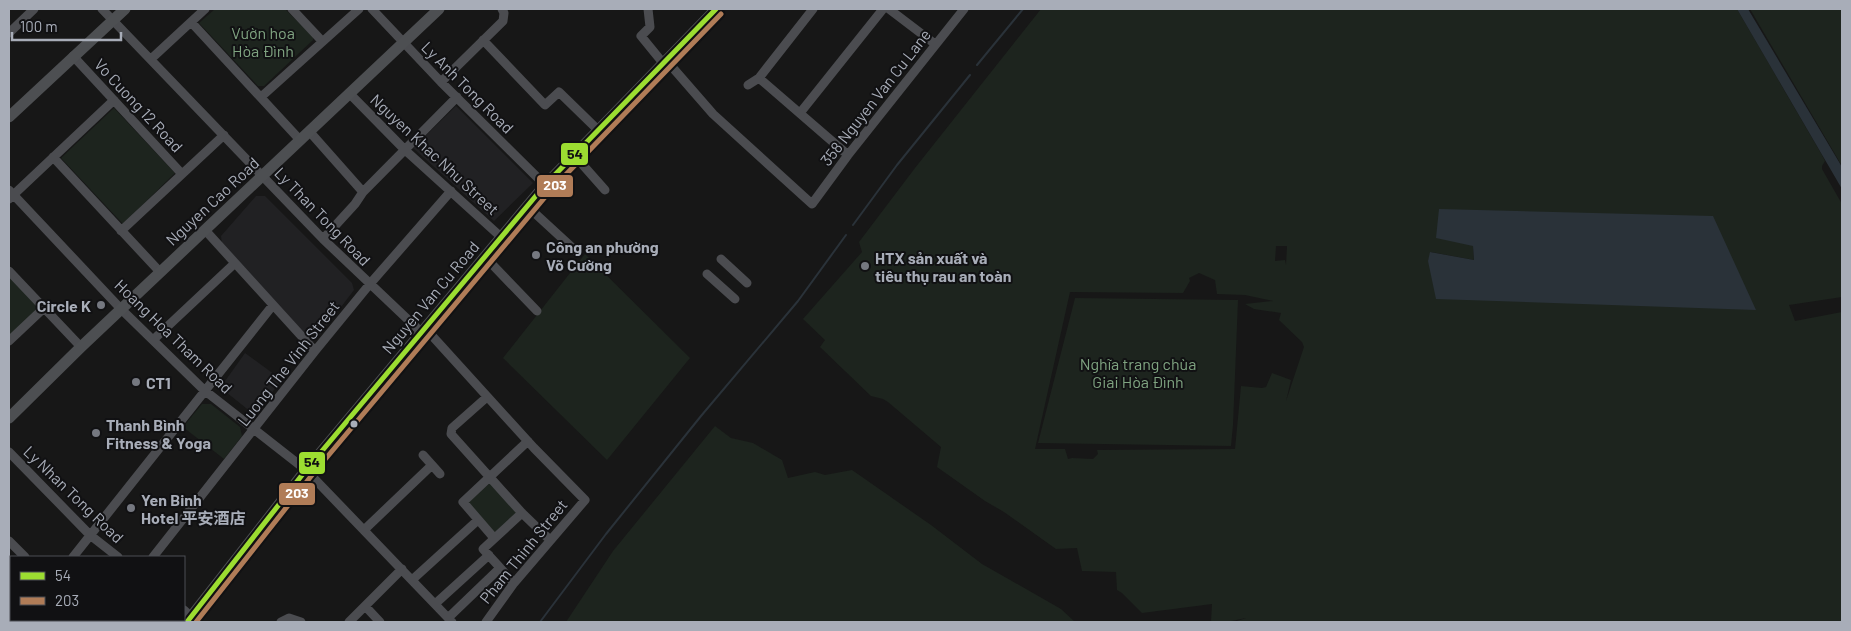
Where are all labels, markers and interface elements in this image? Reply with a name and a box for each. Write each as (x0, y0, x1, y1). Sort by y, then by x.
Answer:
scale bar (12, 10, 121, 42)
text: 100 m (20, 17, 58, 35)
park label: Vườn hoa Hòa Đình (231, 23, 295, 60)
street label: 358 Nguyen Van Cu Lane (816, 25, 934, 169)
street label: Ly Anh Tong Road (418, 37, 518, 137)
street label: Vo Cuong 12 Road (91, 54, 187, 156)
street label: Nguyen Khac Nhu Street (367, 90, 503, 218)
line badge: 54 (560, 142, 589, 166)
text: 54 (567, 145, 583, 162)
street label: Nguyen Cao Road (161, 153, 263, 249)
street label: Ly Than Tong Road (271, 163, 375, 269)
line badge: 203 (536, 174, 574, 198)
text: 203 (543, 176, 567, 193)
street label: Nguyen Van Cu Road (377, 237, 483, 357)
place label: Công an phường Võ Cường (546, 237, 659, 274)
place label: HTX sản xuất và tiêu thụ rau an toàn (875, 248, 1011, 285)
marker: Công an phường Võ Cường (530, 249, 542, 261)
marker: HTX sản xuất và tiêu thụ rau an toàn (859, 260, 871, 272)
street label: Hoang Hoa Tham Road (111, 275, 237, 397)
place label: Circle K (37, 296, 91, 315)
street label: Luong The Vinh Street (233, 297, 343, 429)
marker: Circle K (95, 299, 107, 311)
park label: Nghĩa trang chùa Giai Hòa Đình (1080, 354, 1196, 391)
place label: CT1 (146, 373, 171, 392)
marker: CT1 (130, 376, 142, 388)
place label: Thanh Bình Fitness & Yoga (106, 415, 211, 452)
unlabelled marker (349, 419, 359, 429)
marker: Thanh Bình Fitness & Yoga (90, 427, 102, 439)
street label: Ly Nhan Tong Road (20, 442, 128, 546)
line badge: 54 (298, 451, 326, 475)
text: 54 (304, 453, 320, 470)
line badge: 203 (278, 482, 316, 506)
text: 203 (285, 484, 309, 501)
place label: Yen Binh Hotel 平安酒店 (141, 490, 246, 527)
street label: Pham Thinh Street (475, 495, 571, 607)
marker: Yen Binh Hotel 平安酒店 (125, 502, 137, 514)
legend (10, 556, 185, 621)
text: 54 (55, 566, 71, 584)
text: 203 (55, 591, 79, 609)

